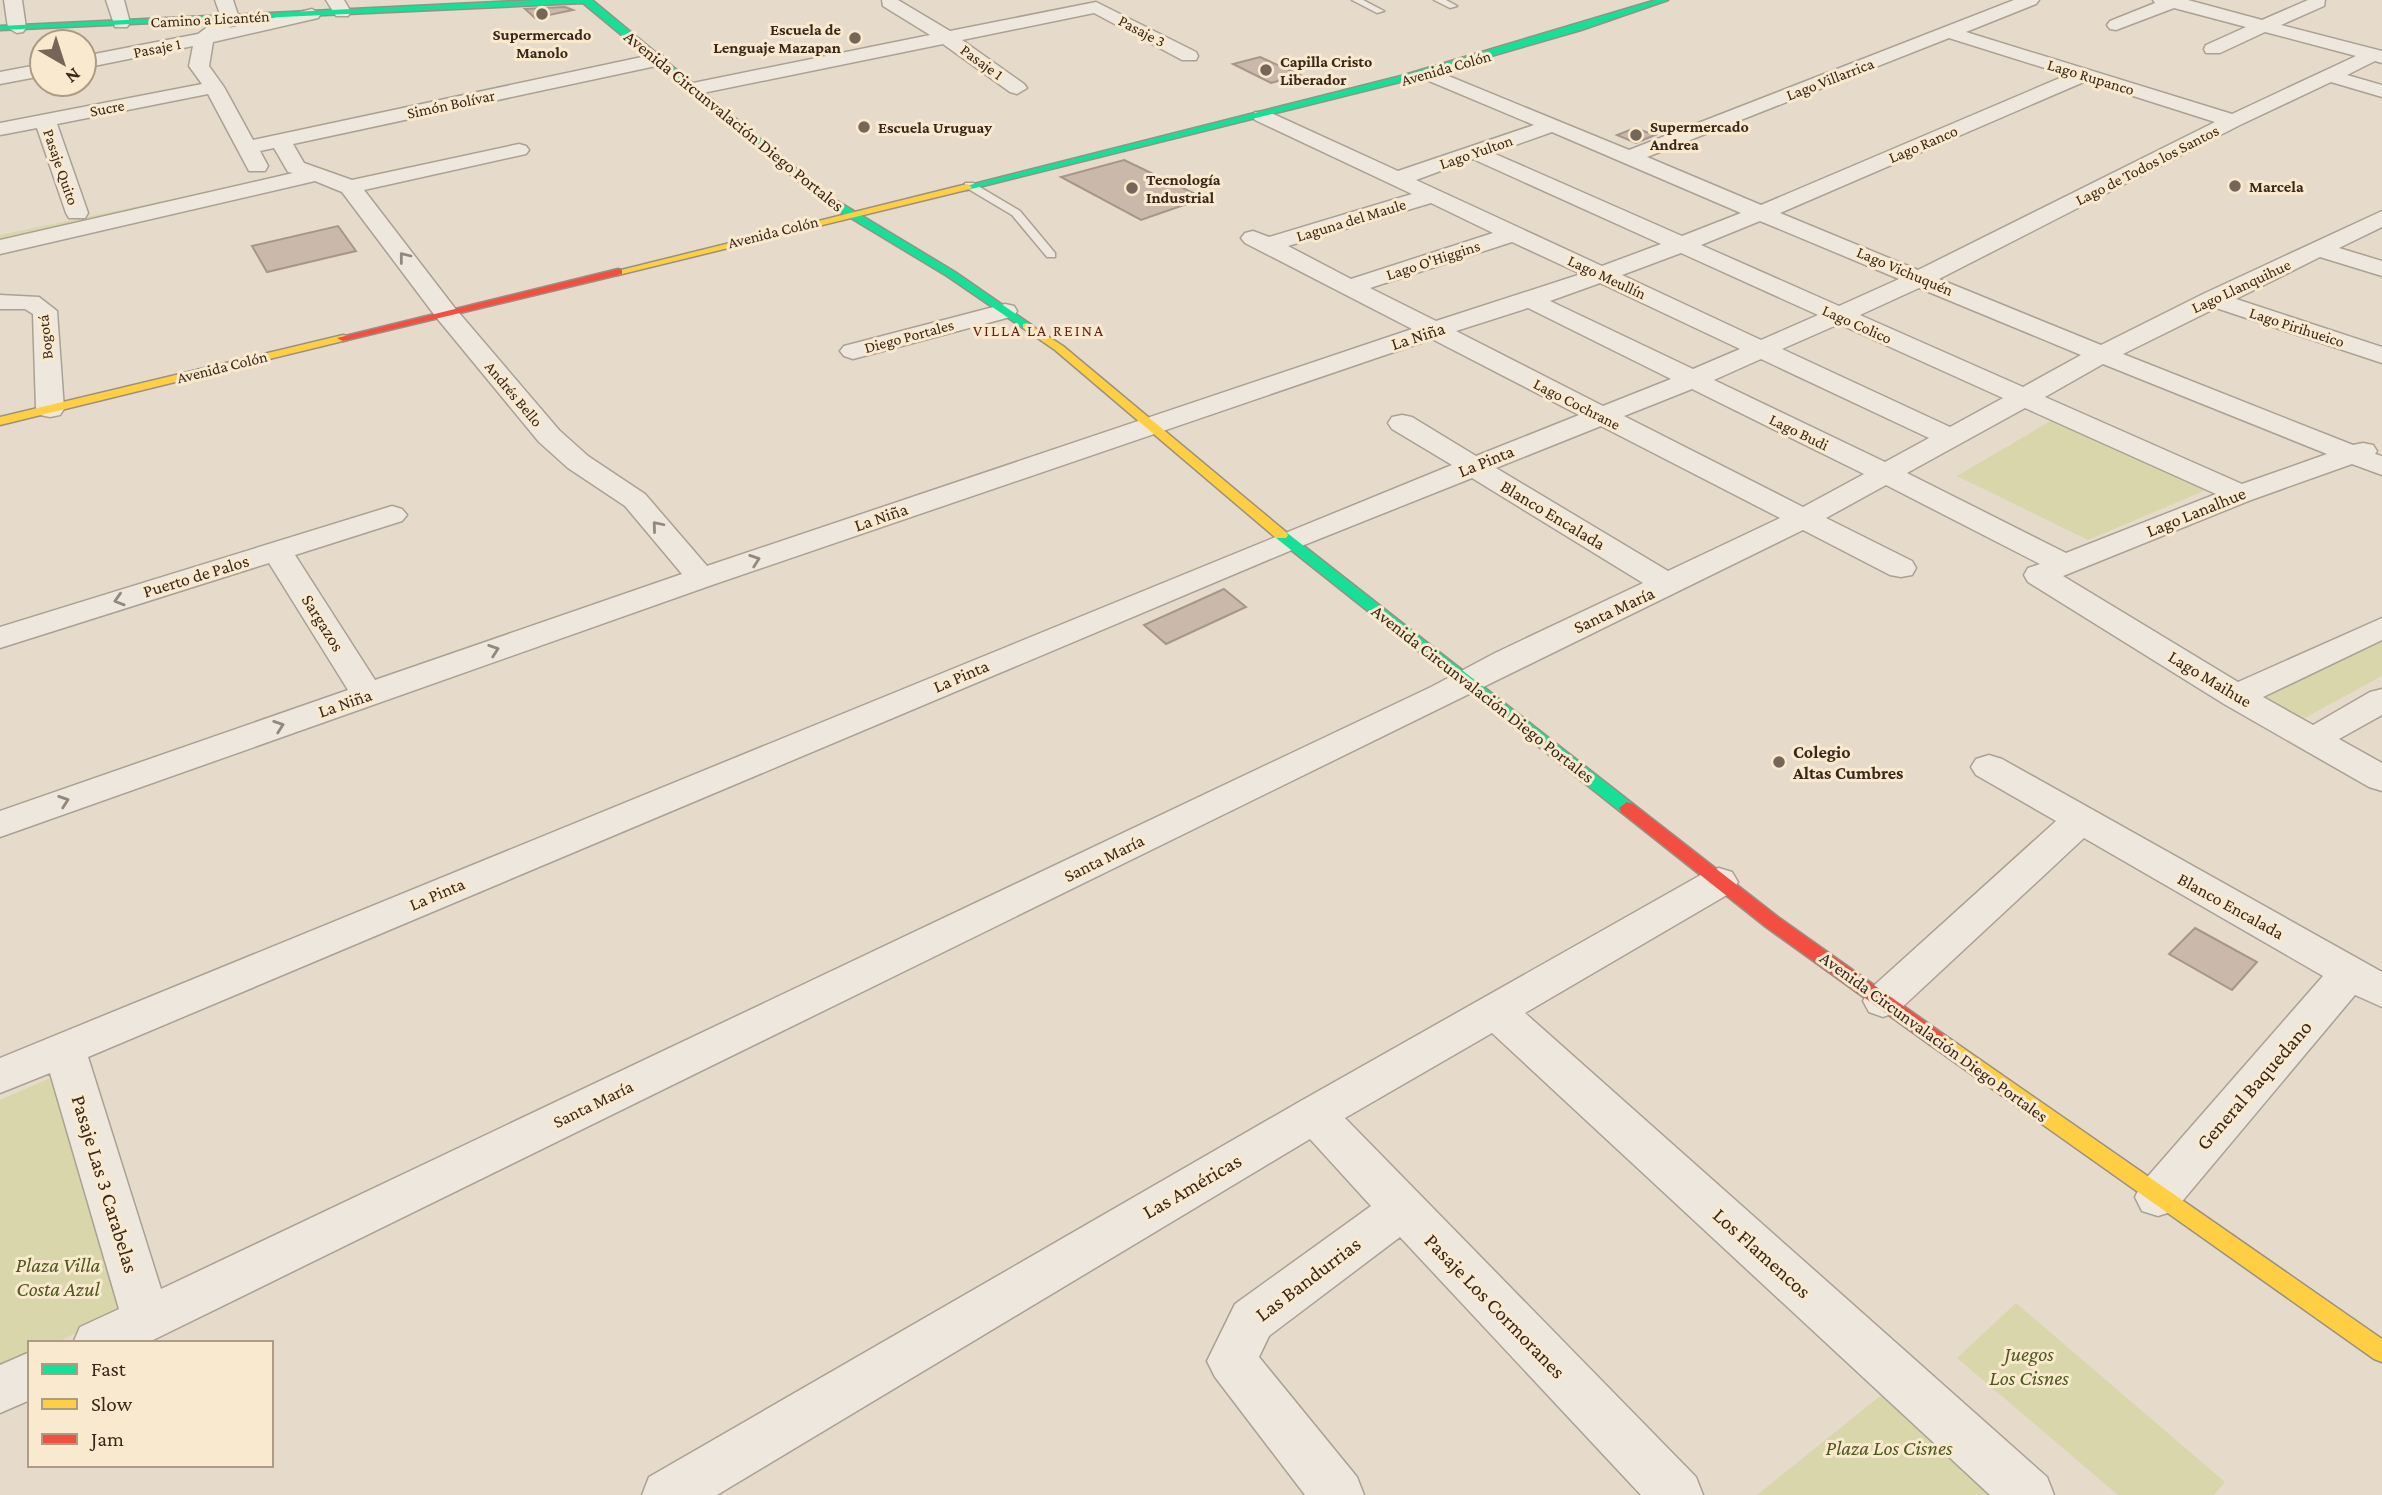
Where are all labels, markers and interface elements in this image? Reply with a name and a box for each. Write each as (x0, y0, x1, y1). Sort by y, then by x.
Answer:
marker: Supermercado Manolo (534, 6, 550, 22)
street label: Camino a Licantén (150, 7, 270, 31)
street label: Pasaje 3 (1115, 12, 1168, 51)
place label: Escuela de Lenguaje Mazapan (713, 21, 842, 57)
place label: Supermercado Manolo (493, 26, 591, 61)
street label: Avenida Circunvalación Diego Portales (620, 26, 848, 216)
north arrow (28, 28, 98, 98)
marker: Escuela de Lenguaje Mazapan (847, 30, 863, 46)
street label: Pasaje 1 (132, 35, 182, 62)
street label: Pasaje 1 (957, 41, 1006, 84)
street label: Avenida Colón (1399, 47, 1493, 89)
place label: Capilla Cristo Liberador (1280, 53, 1372, 88)
street label: Lago Villarrica (1784, 54, 1877, 104)
street label: Lago Rupanco (2045, 56, 2137, 99)
marker: Capilla Cristo Liberador (1258, 62, 1274, 78)
text: N (62, 64, 85, 88)
street label: Simón Bolívar (405, 86, 497, 122)
street label: Sucre (88, 96, 126, 120)
place label: Supermercado Andrea (1649, 118, 1749, 153)
marker: Escuela Uruguay (856, 119, 872, 135)
place label: Escuela Uruguay (878, 119, 992, 136)
street label: Lago de Todos los Santos (2073, 121, 2222, 209)
street label: Lago Ranco (1886, 122, 1960, 167)
street label: Pasaje Quito (39, 127, 82, 208)
marker: Supermercado Andrea (1628, 127, 1644, 143)
street label: Lago Yulton (1437, 131, 1515, 173)
place label: Tecnología Industrial (1146, 171, 1221, 206)
marker: Marcela (2227, 178, 2243, 194)
place label: Marcela (2249, 178, 2304, 195)
marker: Tecnología Industrial (1124, 180, 1140, 196)
street label: Laguna del Maule (1294, 195, 1408, 246)
street label: Avenida Colón (726, 212, 820, 251)
street label: Lago O'Higgins (1384, 237, 1482, 284)
street label: Lago Vichuquén (1854, 243, 1956, 300)
street label: Lago Meullín (1565, 252, 1649, 304)
one-way arrow (399, 253, 412, 265)
street label: Lago Llanquihue (2189, 256, 2294, 317)
street label: Lago Colico (1819, 301, 1894, 348)
street label: Lago Pirihueico (2247, 304, 2347, 351)
street label: Bogotá (34, 313, 57, 360)
street label: Diego Portales (862, 316, 956, 357)
street label: La Niña (1389, 318, 1447, 354)
district label: VILLA LA REINA (973, 322, 1105, 339)
street label: Avenida Colón (175, 347, 269, 386)
street label: Andrés Bello (482, 358, 546, 430)
street label: Lago Cochrane (1530, 375, 1623, 434)
street label: Lago Budi (1766, 410, 1831, 455)
street label: La Pinta (1455, 441, 1517, 481)
street label: Blanco Encalada (1497, 476, 1609, 554)
street label: Lago Lanalhue (2143, 483, 2249, 541)
street label: La Niña (852, 499, 910, 535)
one-way arrow (653, 521, 665, 534)
street label: Puerto de Palos (141, 550, 251, 602)
one-way arrow (748, 553, 760, 568)
street label: Santa María (1570, 583, 1658, 637)
street label: Sargazos (298, 591, 348, 655)
one-way arrow (113, 592, 125, 607)
street label: Avenida Circunvalación Diego Portales (1368, 601, 1598, 787)
one-way arrow (487, 645, 499, 659)
street label: Lago Maihue (2165, 646, 2255, 712)
street label: La Pinta (930, 655, 992, 697)
street label: La Niña (316, 685, 374, 721)
one-way arrow (273, 720, 285, 734)
place label: Colegio Altas Cumbres (1792, 742, 1903, 783)
marker: Colegio Altas Cumbres (1771, 754, 1787, 770)
one-way arrow (58, 795, 70, 809)
street label: Santa María (1061, 830, 1147, 886)
street label: Blanco Encalada (2174, 869, 2288, 943)
street label: La Pinta (406, 873, 468, 915)
street label: Avenida Circunvalación Diego Portales (1816, 948, 2052, 1126)
street label: General Baquedano (2191, 1015, 2317, 1155)
street label: Santa María (550, 1076, 636, 1132)
street label: Pasaje Las 3 Carabelas (67, 1092, 143, 1276)
street label: Las Américas (1138, 1148, 1246, 1224)
street label: Los Flamencos (1708, 1203, 1816, 1303)
street label: Pasaje Los Cormoranes (1420, 1229, 1570, 1383)
street label: Las Bandurrias (1251, 1232, 1365, 1326)
park label: Plaza Villa Costa Azul (16, 1253, 101, 1301)
legend (28, 1341, 273, 1467)
park label: Juegos Los Cisnes (1989, 1342, 2069, 1390)
text: Fast (91, 1357, 127, 1381)
text: Slow (91, 1392, 133, 1416)
text: Jam (89, 1427, 124, 1451)
park label: Plaza Los Cisnes (1826, 1436, 1953, 1460)

